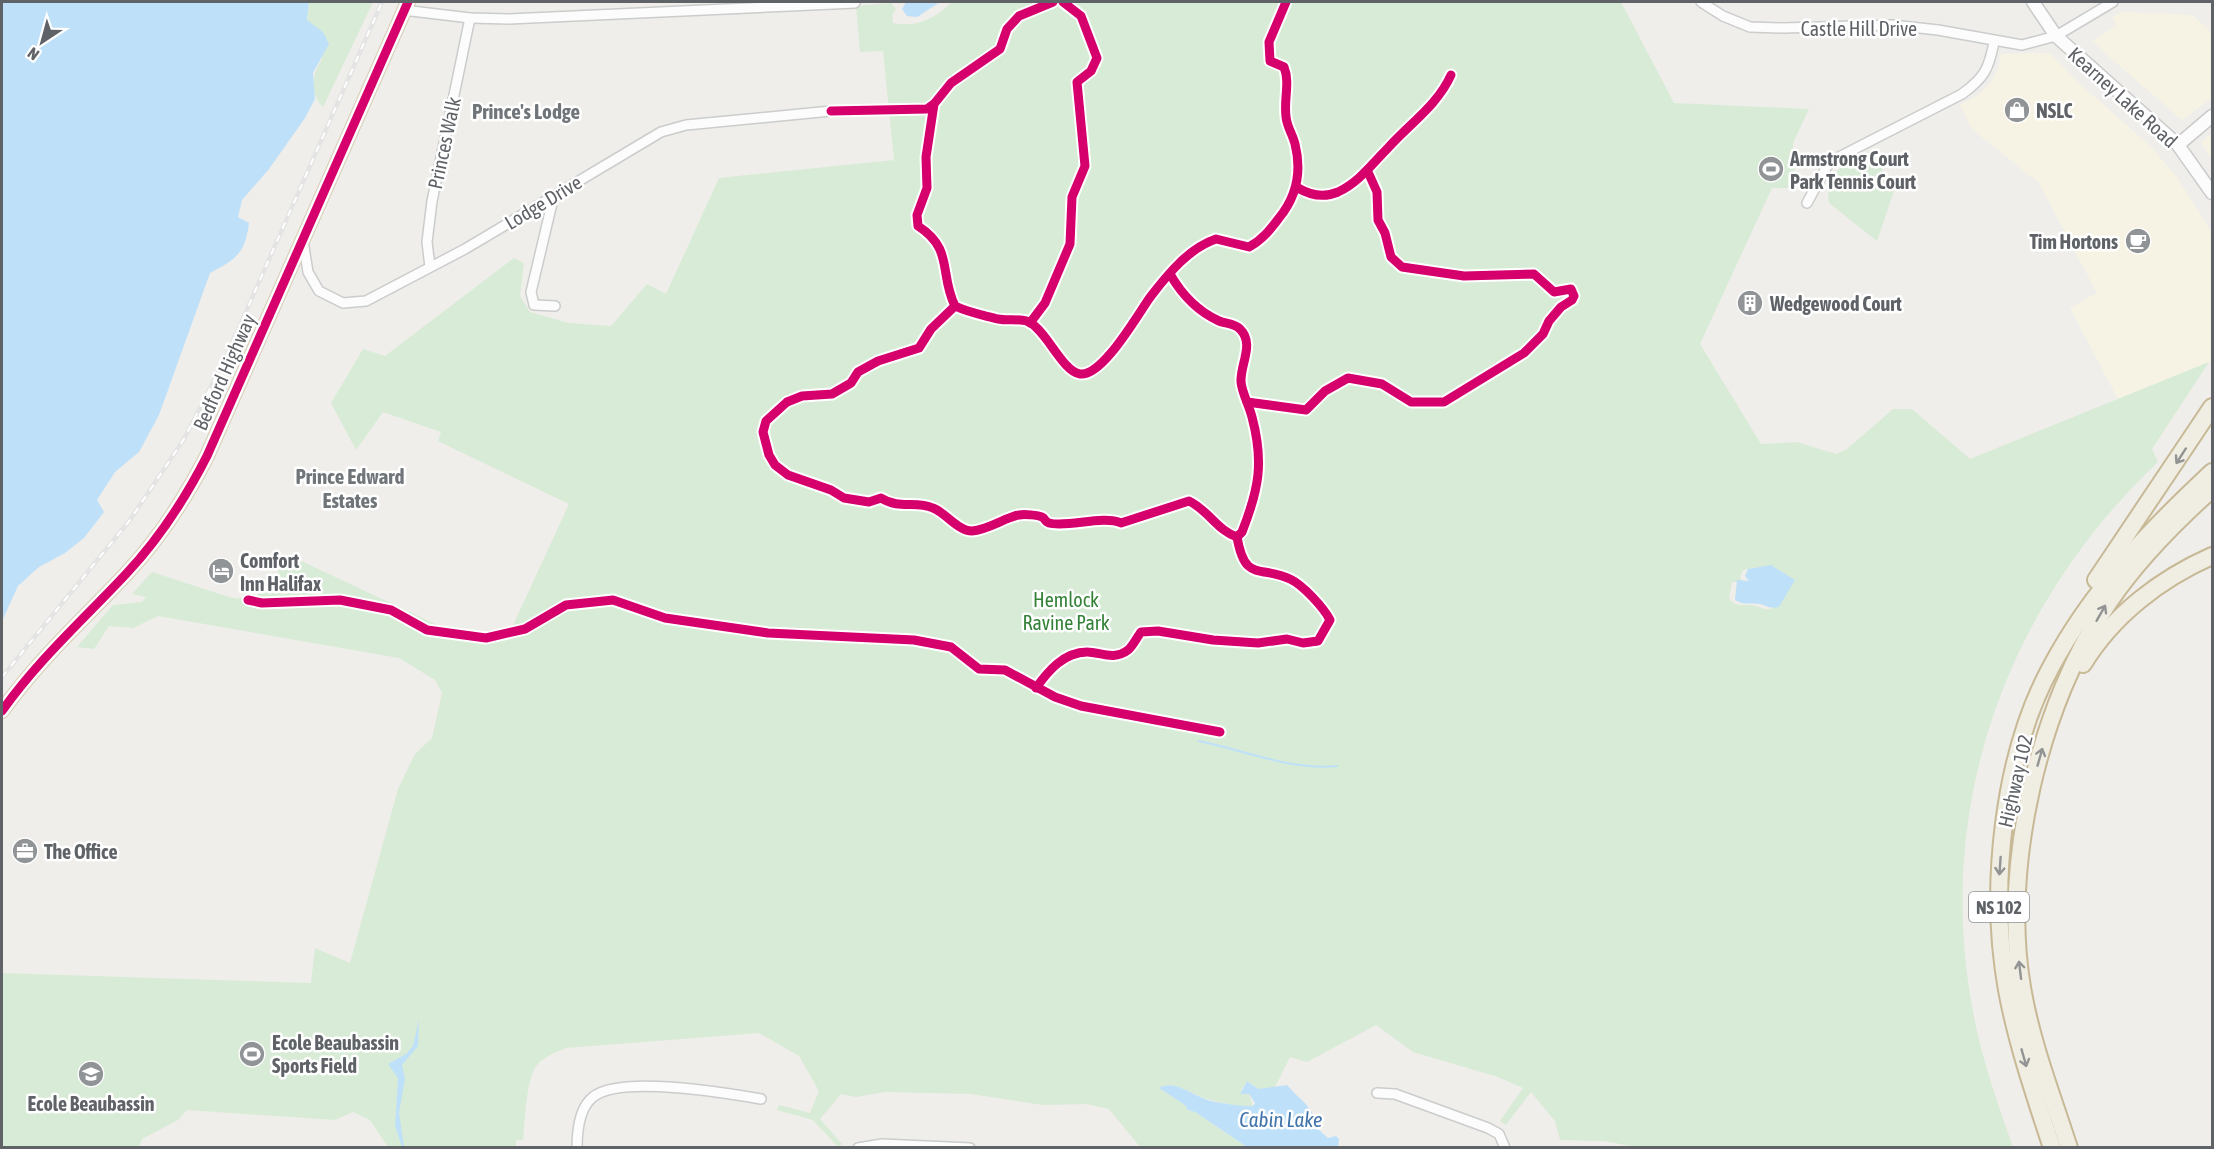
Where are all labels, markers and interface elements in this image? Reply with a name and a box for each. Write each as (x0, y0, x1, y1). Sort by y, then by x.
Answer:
north arrow (12, 12, 72, 72)
street label: Castle Hill Drive (1801, 17, 1917, 40)
street label: Kearney Lake Road (2064, 42, 2182, 152)
text: N (24, 44, 42, 64)
street label: Princes Walk (423, 95, 465, 191)
shop icon: NSLC (2002, 95, 2032, 125)
district label: Prince's Lodge (472, 99, 580, 123)
place label: NSLC (2036, 99, 2073, 122)
place label: Armstrong Court Park Tennis Court (1789, 147, 1916, 193)
sports icon: Armstrong Court Park Tennis Court (1756, 154, 1786, 184)
street label: Lodge Drive (500, 170, 586, 234)
cafe icon: Tim Hortons (2123, 226, 2153, 256)
place label: Tim Hortons (2029, 230, 2118, 253)
building icon: Wedgewood Court (1735, 288, 1765, 318)
place label: Wedgewood Court (1769, 292, 1902, 315)
street label: Bedford Highway (188, 310, 260, 434)
one-way arrow (2174, 447, 2187, 464)
district label: Prince Edward Estates (296, 464, 404, 512)
place label: Comfort Inn Halifax (240, 549, 321, 595)
hotel icon: Comfort Inn Halifax (206, 556, 236, 586)
park label: Hemlock Ravine Park (1022, 588, 1110, 634)
one-way arrow (2096, 605, 2108, 622)
street label: Highway 102 (1993, 732, 2037, 830)
one-way arrow (2035, 747, 2047, 766)
office icon: The Office (10, 836, 40, 866)
place label: The Office (44, 840, 118, 863)
one-way arrow (1994, 856, 2005, 875)
road number: NS 102 (1969, 892, 2029, 922)
one-way arrow (2014, 961, 2025, 980)
place label: Ecole Beaubassin Sports Field (272, 1031, 399, 1077)
sports icon: Ecole Beaubassin Sports Field (237, 1039, 267, 1069)
one-way arrow (2018, 1049, 2030, 1068)
school or university icon: Ecole Beaubassin (76, 1059, 106, 1089)
place label: Ecole Beaubassin (28, 1092, 154, 1115)
water label: Cabin Lake (1239, 1107, 1323, 1131)

